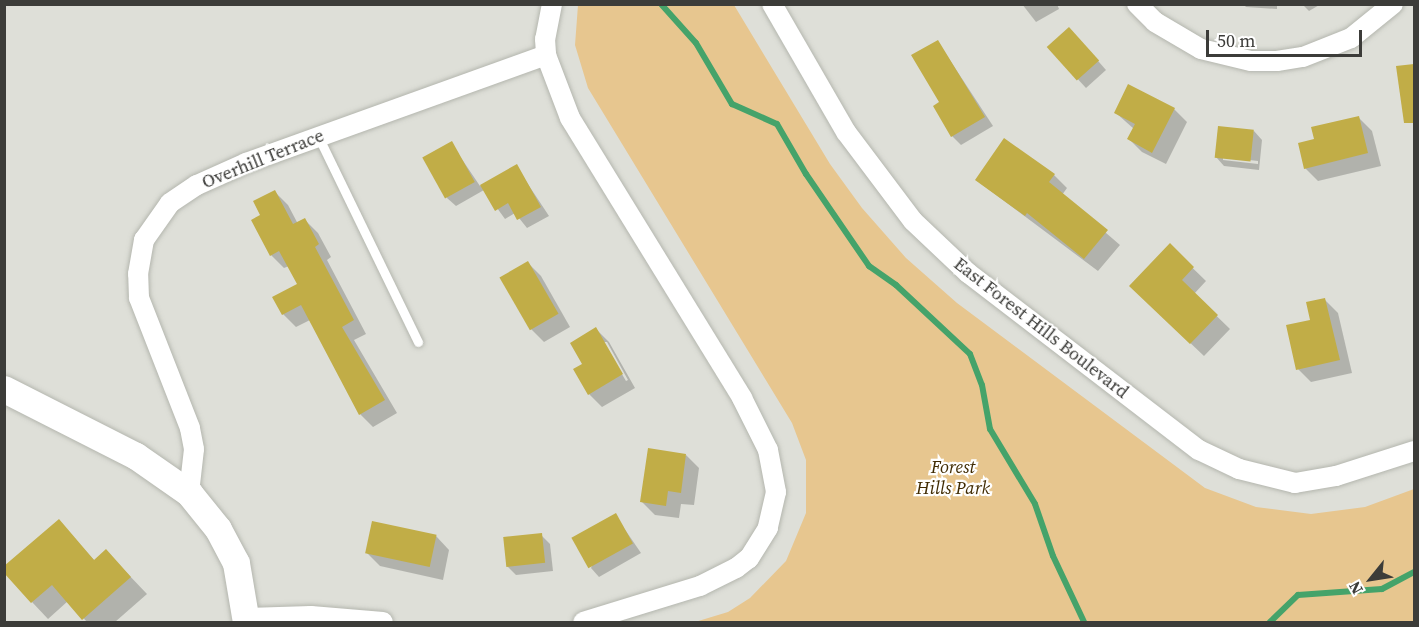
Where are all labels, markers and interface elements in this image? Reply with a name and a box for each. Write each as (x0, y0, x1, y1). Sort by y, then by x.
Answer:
scale bar (1209, 18, 1365, 56)
text: 50 m (1217, 28, 1255, 53)
street label: Overhill Terrace (199, 125, 327, 193)
street label: East Forest Hills Boulevard (949, 253, 1133, 403)
park label: Forest Hills Park (916, 457, 990, 500)
north arrow (1341, 549, 1401, 609)
text: N (1343, 577, 1368, 599)

